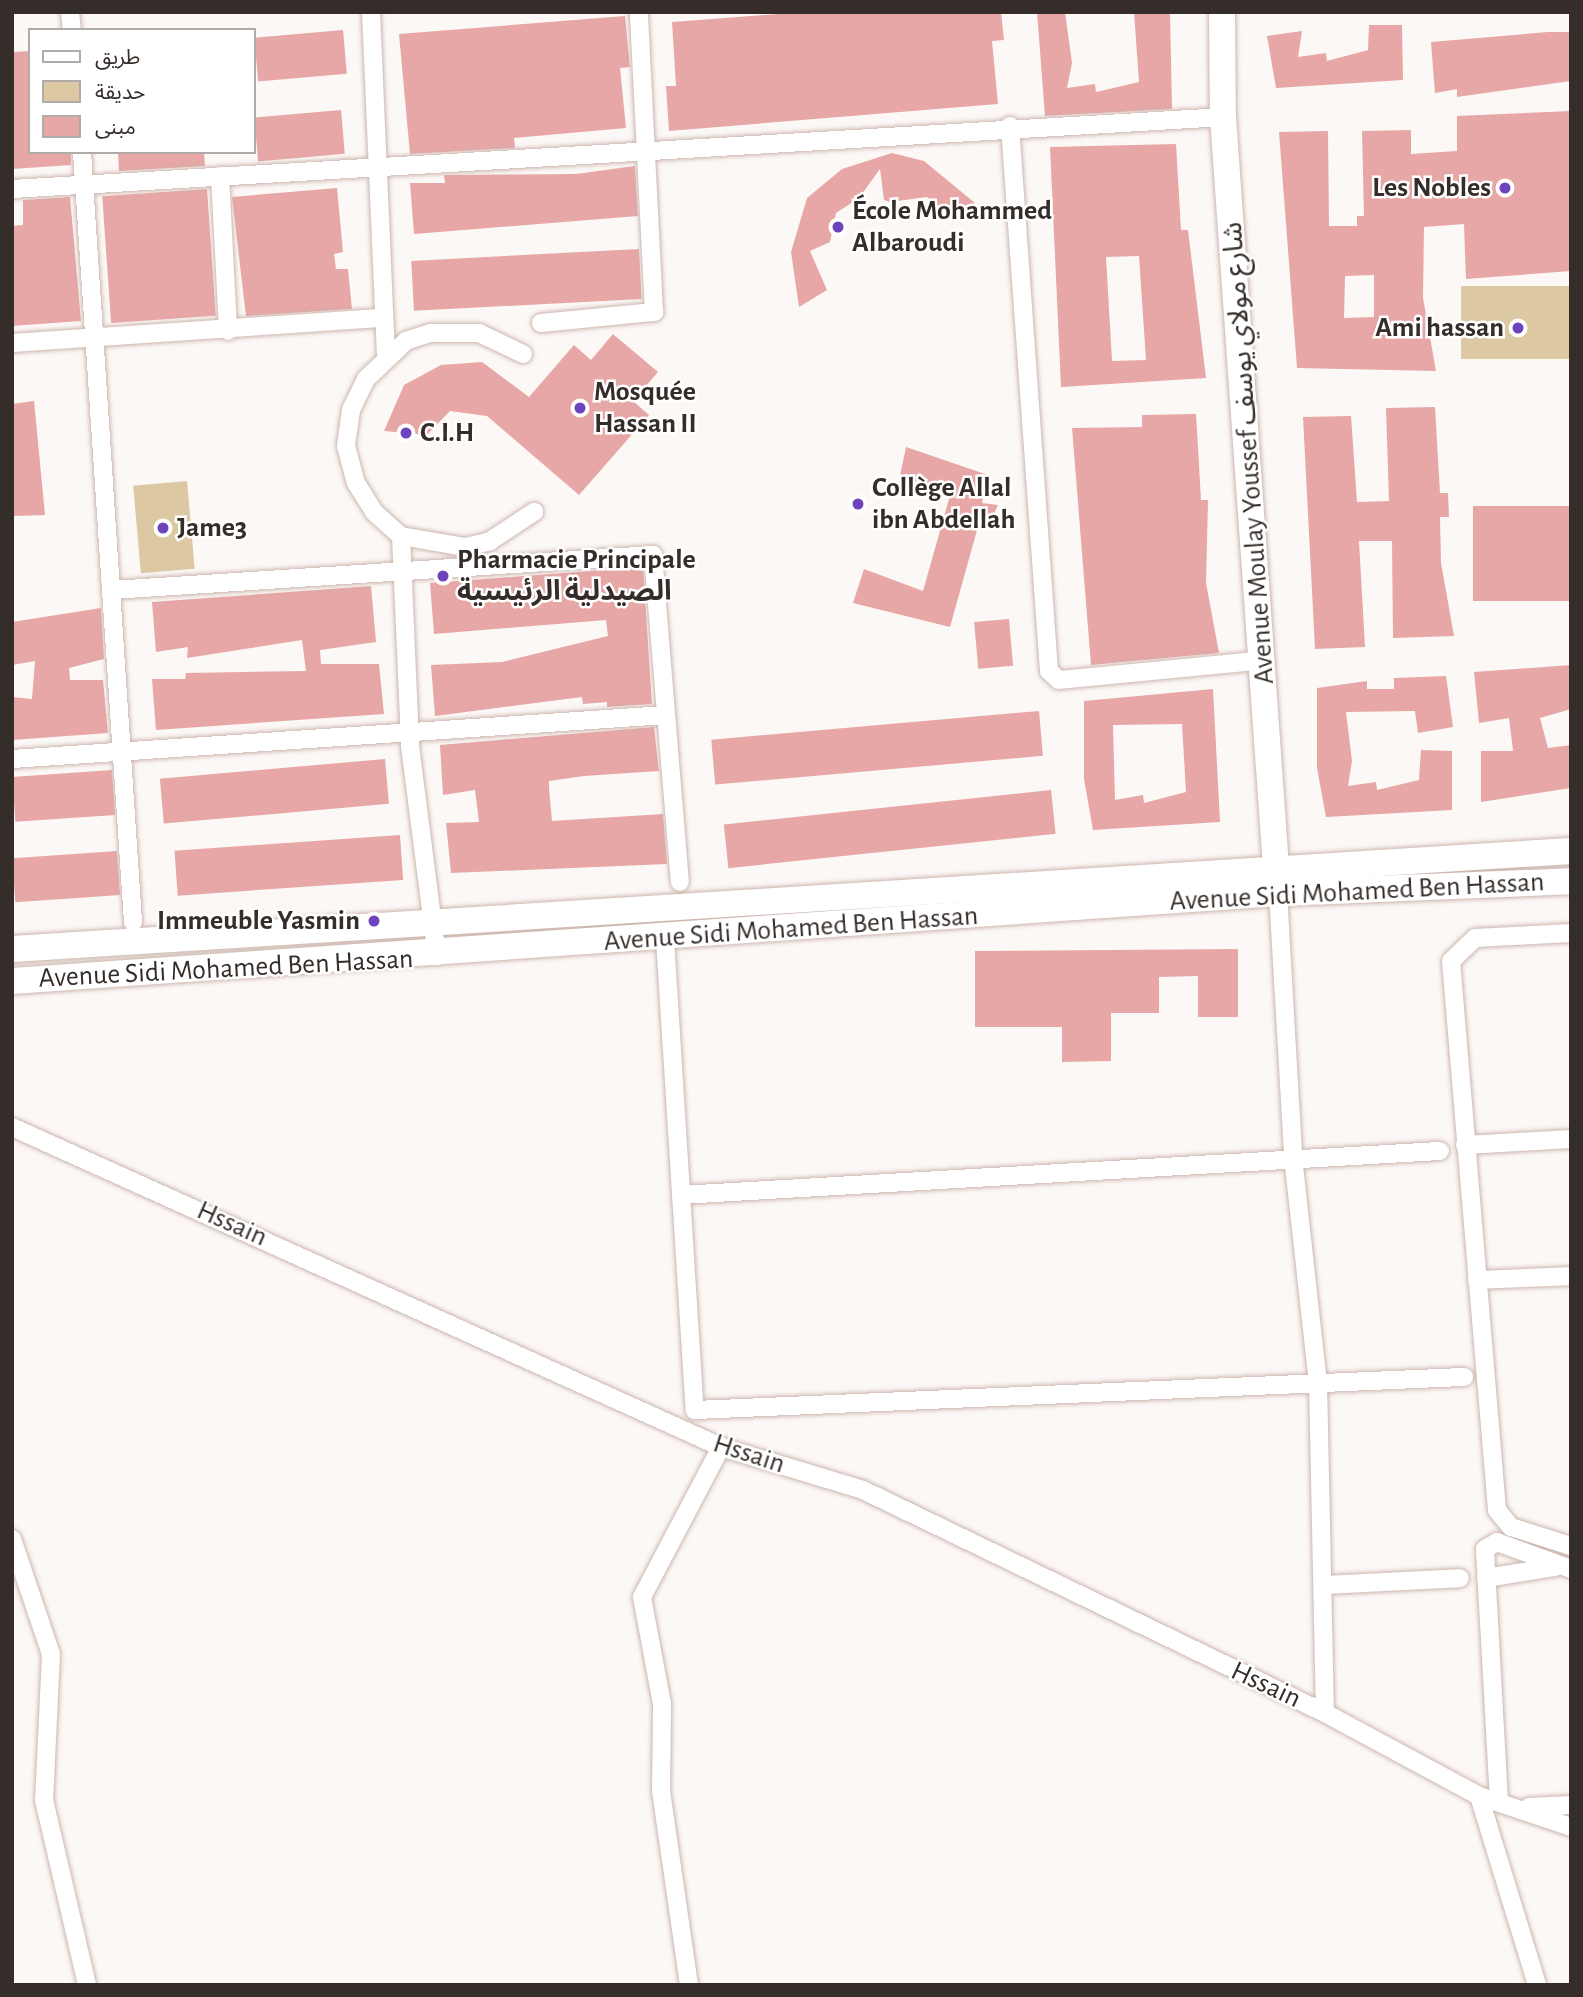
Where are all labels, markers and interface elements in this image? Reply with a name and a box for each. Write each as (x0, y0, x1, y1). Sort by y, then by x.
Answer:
legend (28, 28, 256, 154)
text: طريق (95, 47, 140, 68)
text: حديقة (95, 82, 145, 103)
text: مبنى (95, 117, 136, 138)
place label: Les Nobles (1372, 171, 1491, 205)
marker: Les Nobles (1497, 180, 1513, 196)
place label: École Mohammed Albaroudi (852, 194, 1052, 260)
marker: École Mohammed Albaroudi (830, 219, 846, 235)
street label: Avenue Moulay Youssef شارع مولاي يوسف (1216, 221, 1282, 685)
place label: Ami hassan (1375, 311, 1504, 345)
marker: Ami hassan (1510, 320, 1526, 336)
place label: Mosquée Hassan II (594, 375, 697, 441)
marker: Mosquée Hassan II (572, 400, 588, 416)
place label: C.I.H (420, 416, 474, 450)
marker: C.I.H (398, 425, 414, 441)
place label: Collège Allal ibn Abdellah (872, 471, 1015, 537)
marker: Collège Allal ibn Abdellah (850, 496, 866, 512)
place label: Jame3 (177, 511, 247, 545)
marker: Jame3 (155, 520, 171, 536)
place label: Pharmacie Principale الصيدلية الرئيسية (457, 543, 696, 609)
marker: Pharmacie Principale الصيدلية الرئيسية (435, 568, 451, 584)
street label: Avenue Sidi Mohamed Ben Hassan (1169, 865, 1545, 919)
street label: Avenue Sidi Mohamed Ben Hassan (603, 899, 979, 959)
place label: Immeuble Yasmin (157, 904, 360, 938)
marker: Immeuble Yasmin (366, 913, 382, 929)
street label: Avenue Sidi Mohamed Ben Hassan (38, 942, 414, 996)
street label: Hssain (192, 1194, 272, 1254)
street label: Hssain (709, 1427, 789, 1481)
street label: Hssain (1226, 1654, 1306, 1716)

